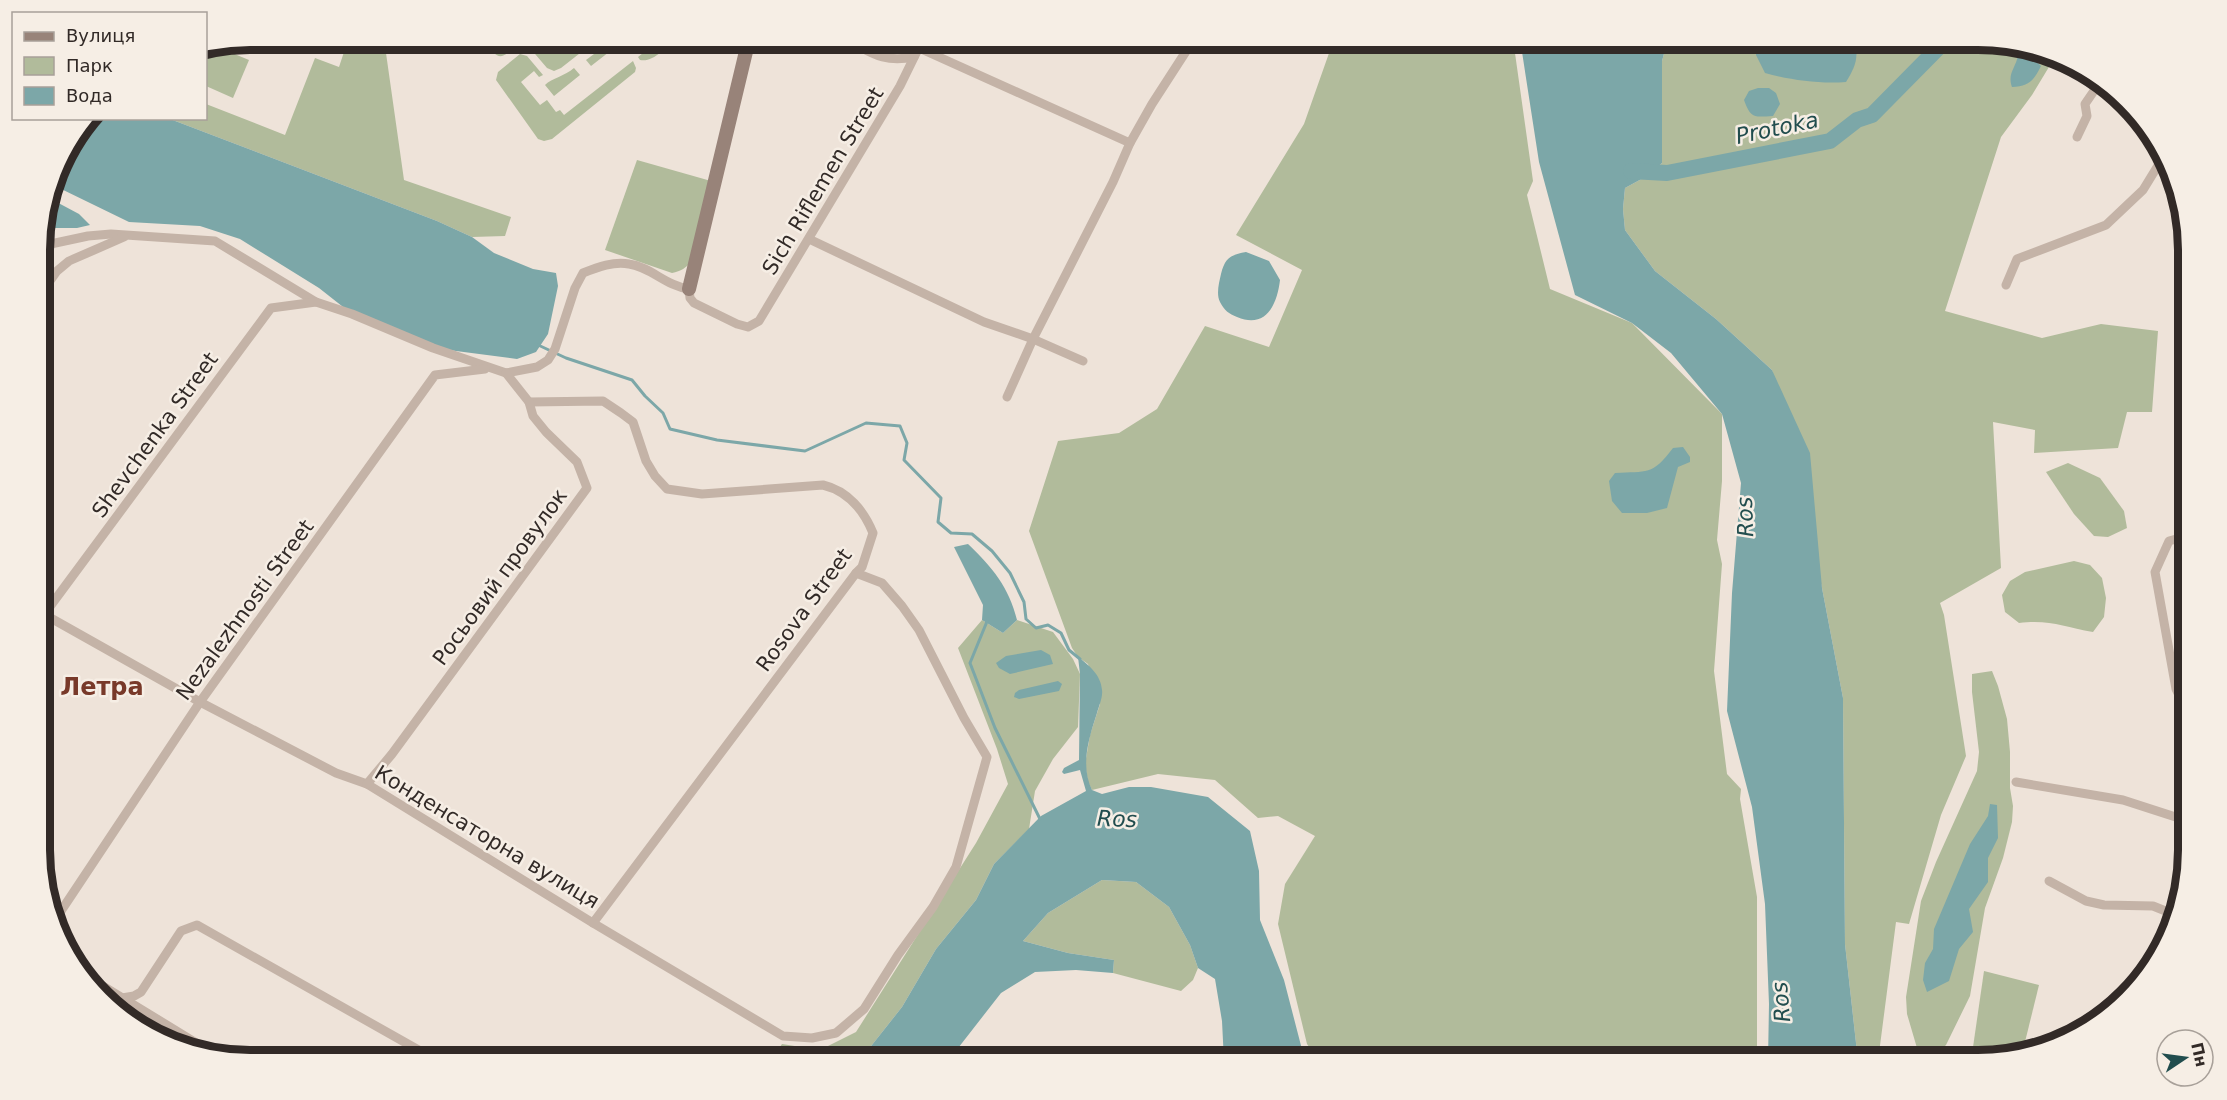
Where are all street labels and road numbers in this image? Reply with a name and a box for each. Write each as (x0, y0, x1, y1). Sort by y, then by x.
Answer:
street label: Sich Riflemen Street (757, 83, 889, 279)
street label: Shevchenka Street (87, 348, 223, 522)
street label: Росьовий провулок (428, 484, 572, 670)
street label: Nezalezhnosti Street (171, 515, 319, 705)
street label: Rosova Street (751, 544, 857, 676)
street label: Конденсаторна вулиця (370, 760, 604, 914)

